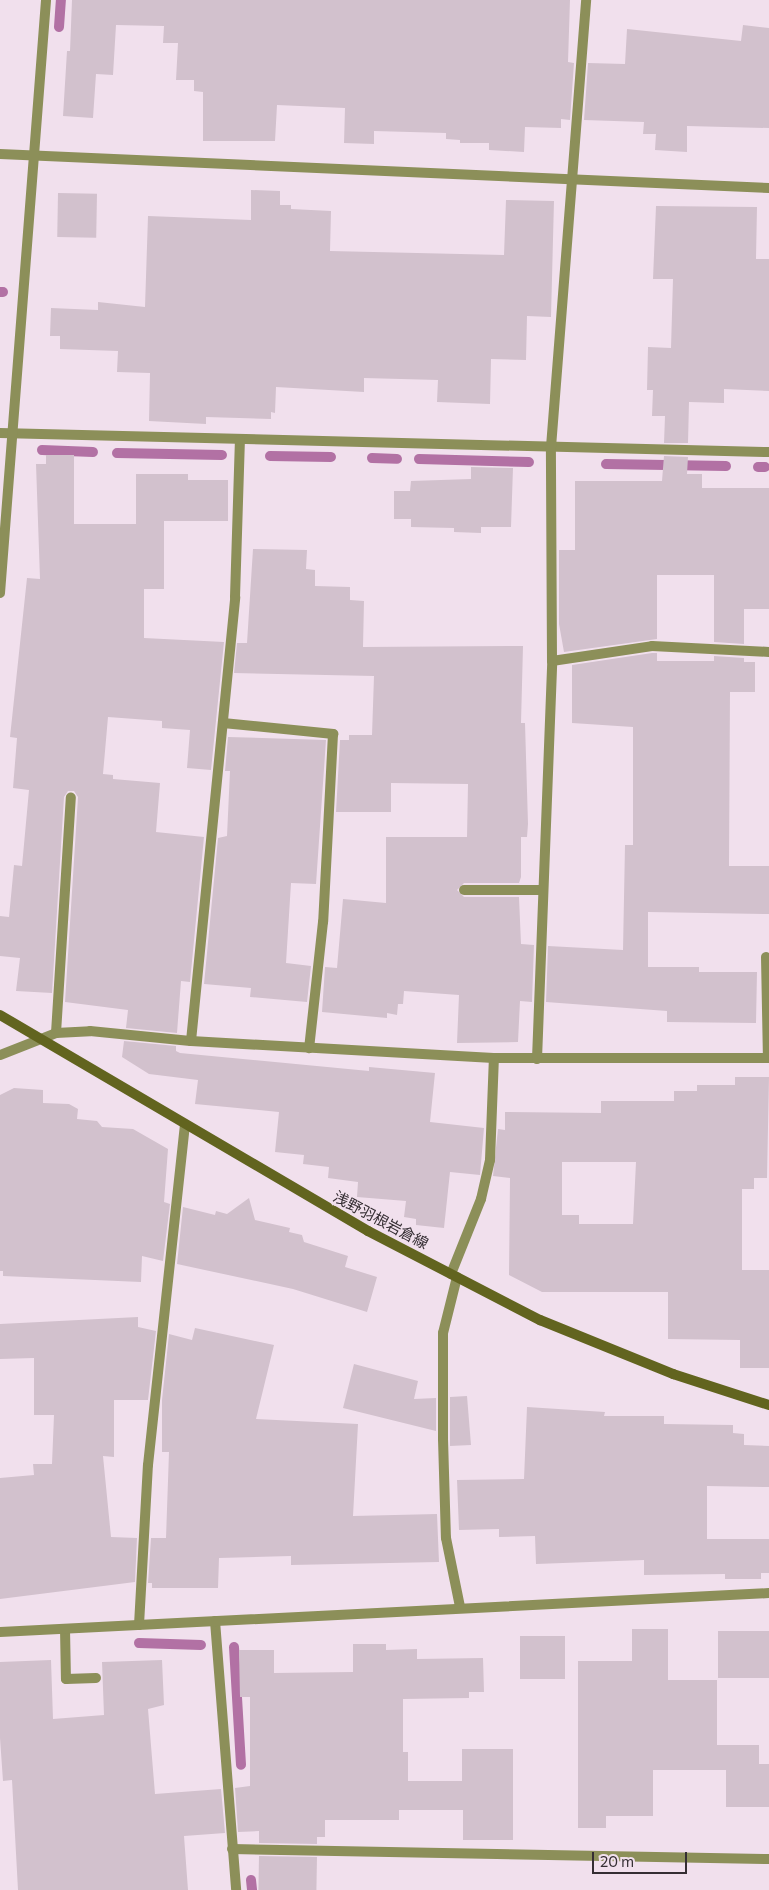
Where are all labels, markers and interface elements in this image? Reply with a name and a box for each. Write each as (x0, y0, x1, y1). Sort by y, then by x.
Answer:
street label: 浅野羽根岩倉線 (330, 1187, 432, 1253)
scale bar (594, 1842, 689, 1874)
text: 20 m (600, 1852, 634, 1870)

